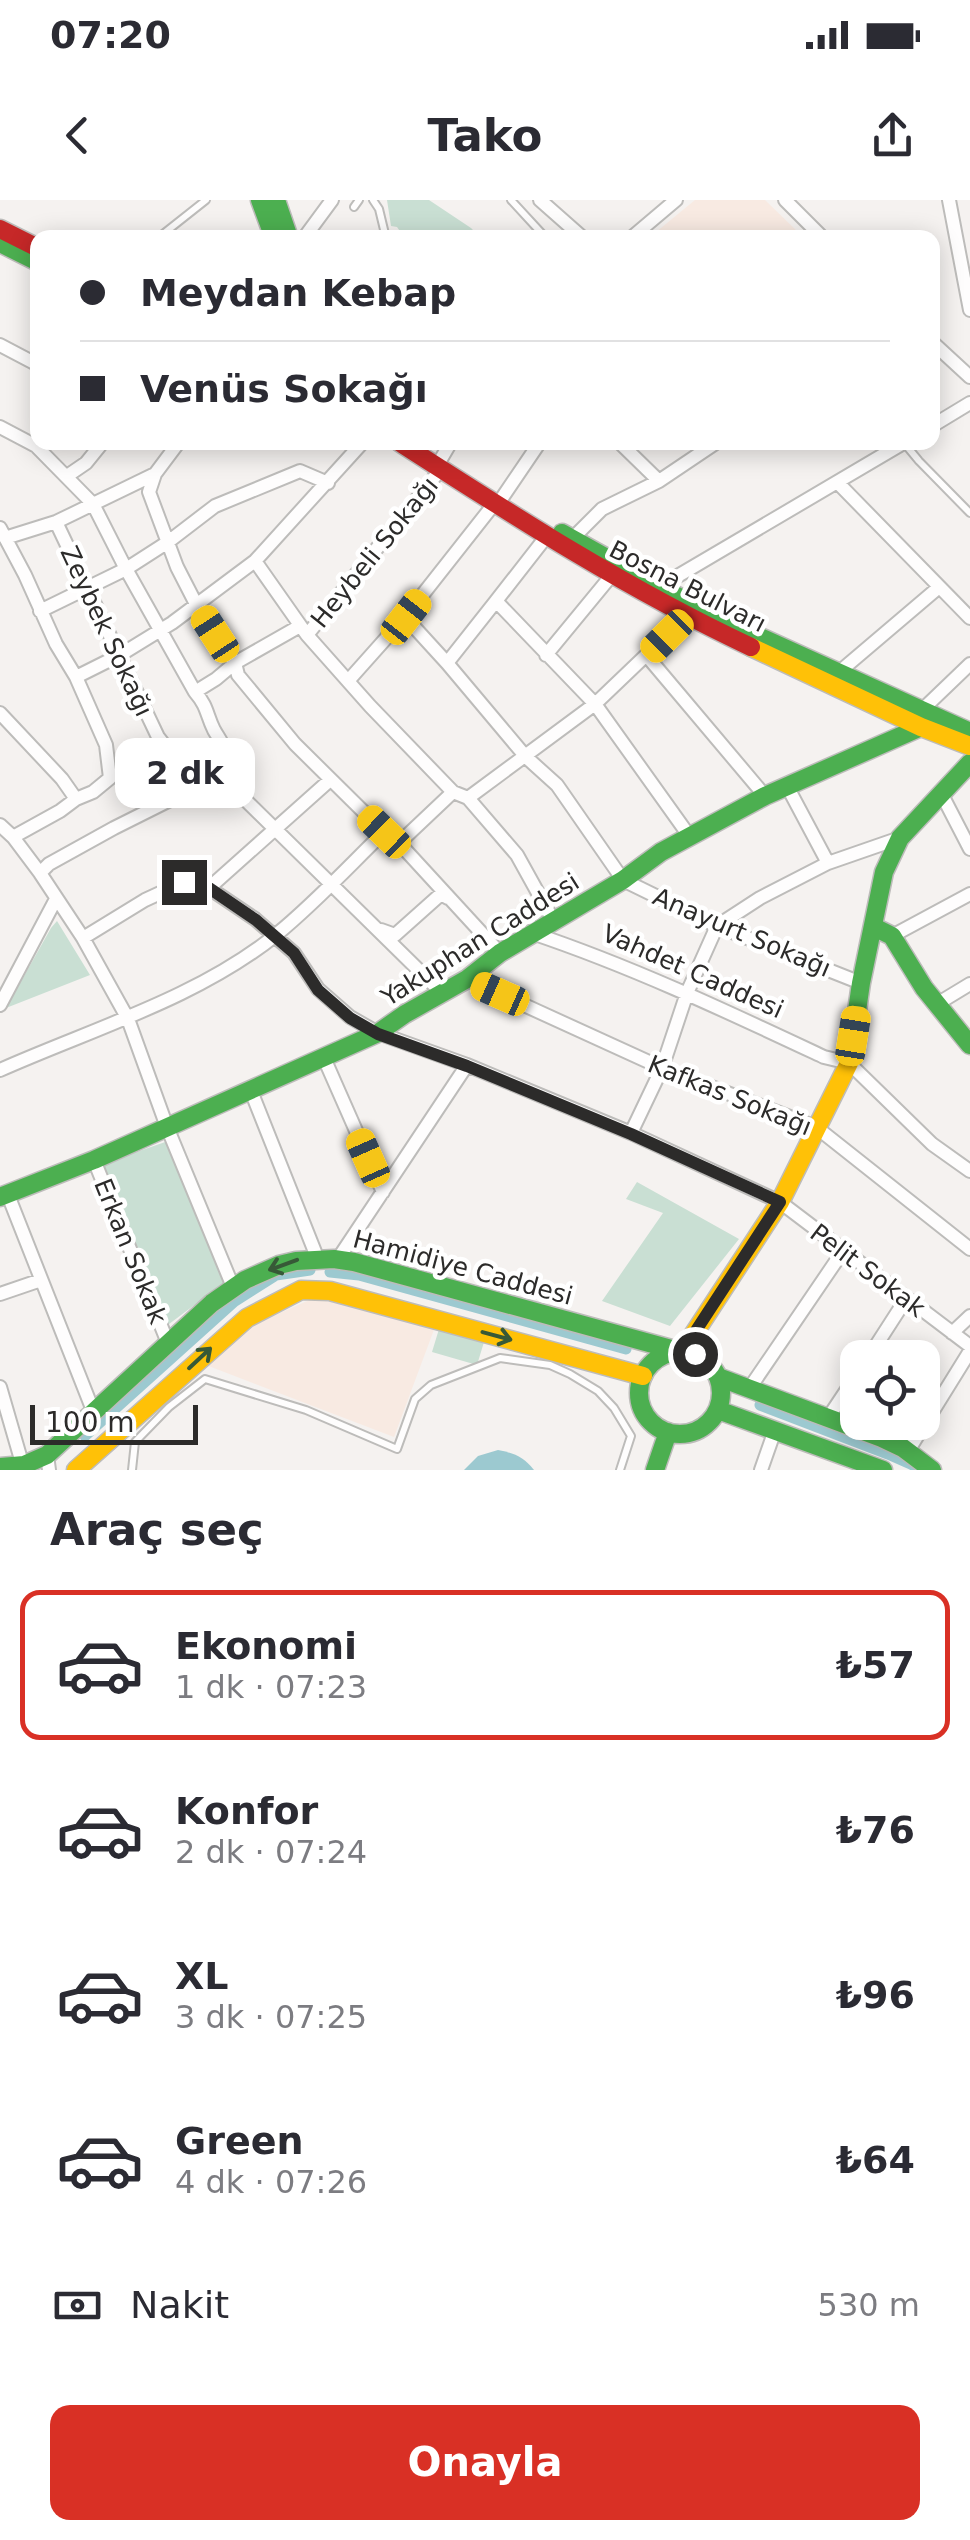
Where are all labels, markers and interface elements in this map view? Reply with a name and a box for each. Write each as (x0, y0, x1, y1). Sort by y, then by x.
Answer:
text: 07:20 (50, 13, 171, 57)
icon: back (50, 108, 105, 163)
icon: share (865, 108, 920, 163)
text: Tako (428, 109, 542, 162)
text: Meydan Kebap (140, 271, 456, 315)
text: Venüs Sokağı (140, 367, 428, 411)
street label: Heybeli Sokağı (305, 471, 444, 633)
street label: Bosna Bulvarı (605, 535, 771, 638)
street label: Zeybek Sokağı (54, 542, 159, 721)
car (376, 584, 436, 650)
car (186, 601, 244, 667)
car (635, 604, 699, 668)
callout: 2 dk (114, 737, 254, 807)
text: 2 dk (146, 754, 224, 792)
car (352, 800, 416, 864)
route end (162, 860, 207, 905)
street label: Yakuphan Caddesi (375, 867, 584, 1013)
street label: Anayurt Sokağı (649, 882, 835, 983)
street label: Vahdet Caddesi (598, 919, 788, 1024)
car (466, 968, 534, 1020)
car (833, 1004, 873, 1068)
street label: Kafkas Sokağı (644, 1049, 816, 1141)
car (342, 1124, 394, 1192)
street label: Erkan Sokak (88, 1174, 173, 1329)
street label: Pelit Sokak (805, 1218, 931, 1323)
street label: Hamidiye Caddesi (350, 1224, 576, 1311)
one-way arrow (268, 1257, 299, 1275)
one-way arrow (481, 1328, 513, 1347)
route start (673, 1332, 718, 1377)
map controls (840, 1340, 940, 1440)
button: locate (840, 1340, 940, 1440)
one-way arrow (187, 1347, 212, 1370)
scale bar (30, 1400, 198, 1444)
text: 100 m (45, 1406, 135, 1439)
text: Araç seç (50, 1503, 264, 1556)
icon: car (55, 1620, 145, 1710)
text: Ekonomi (175, 1624, 357, 1668)
text: ₺57 (836, 1643, 915, 1687)
text: 1 dk · 07:23 (175, 1668, 367, 1706)
icon: car (55, 1785, 145, 1875)
text: Konfor (175, 1789, 318, 1833)
text: ₺76 (836, 1808, 915, 1852)
text: 2 dk · 07:24 (175, 1833, 367, 1871)
icon: car (55, 1950, 145, 2040)
text: XL (175, 1954, 229, 1998)
text: ₺96 (836, 1973, 915, 2017)
text: 3 dk · 07:25 (175, 1998, 367, 2036)
icon: car (55, 2115, 145, 2205)
text: Green (175, 2119, 304, 2163)
text: ₺64 (836, 2138, 915, 2182)
text: 4 dk · 07:26 (175, 2163, 367, 2201)
icon: cash (50, 2278, 105, 2333)
text: Nakit (130, 2283, 229, 2327)
text: 530 m (818, 2286, 920, 2324)
button: Onayla (50, 2405, 920, 2520)

